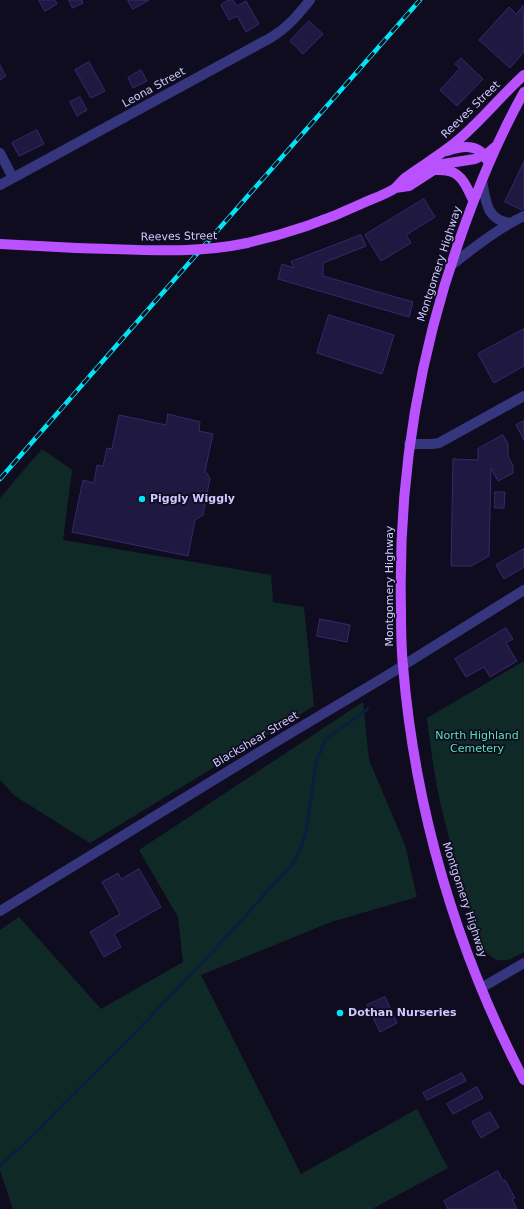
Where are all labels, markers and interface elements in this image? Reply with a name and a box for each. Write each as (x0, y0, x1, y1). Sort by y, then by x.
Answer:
street label: Leona Street (120, 65, 188, 111)
street label: Reeves Street (439, 79, 503, 141)
street label: Montgomery Highway (415, 205, 465, 323)
street label: Reeves Street (141, 230, 217, 244)
place label: Piggly Wiggly (150, 492, 235, 506)
marker: Piggly Wiggly (137, 494, 147, 504)
street label: Montgomery Highway (383, 526, 397, 646)
street label: Blackshear Street (211, 709, 301, 771)
park label: North Highland Cemetery (435, 729, 519, 755)
street label: Montgomery Highway (439, 841, 489, 959)
place label: Dothan Nurseries (348, 1006, 457, 1020)
marker: Dothan Nurseries (335, 1008, 345, 1018)

